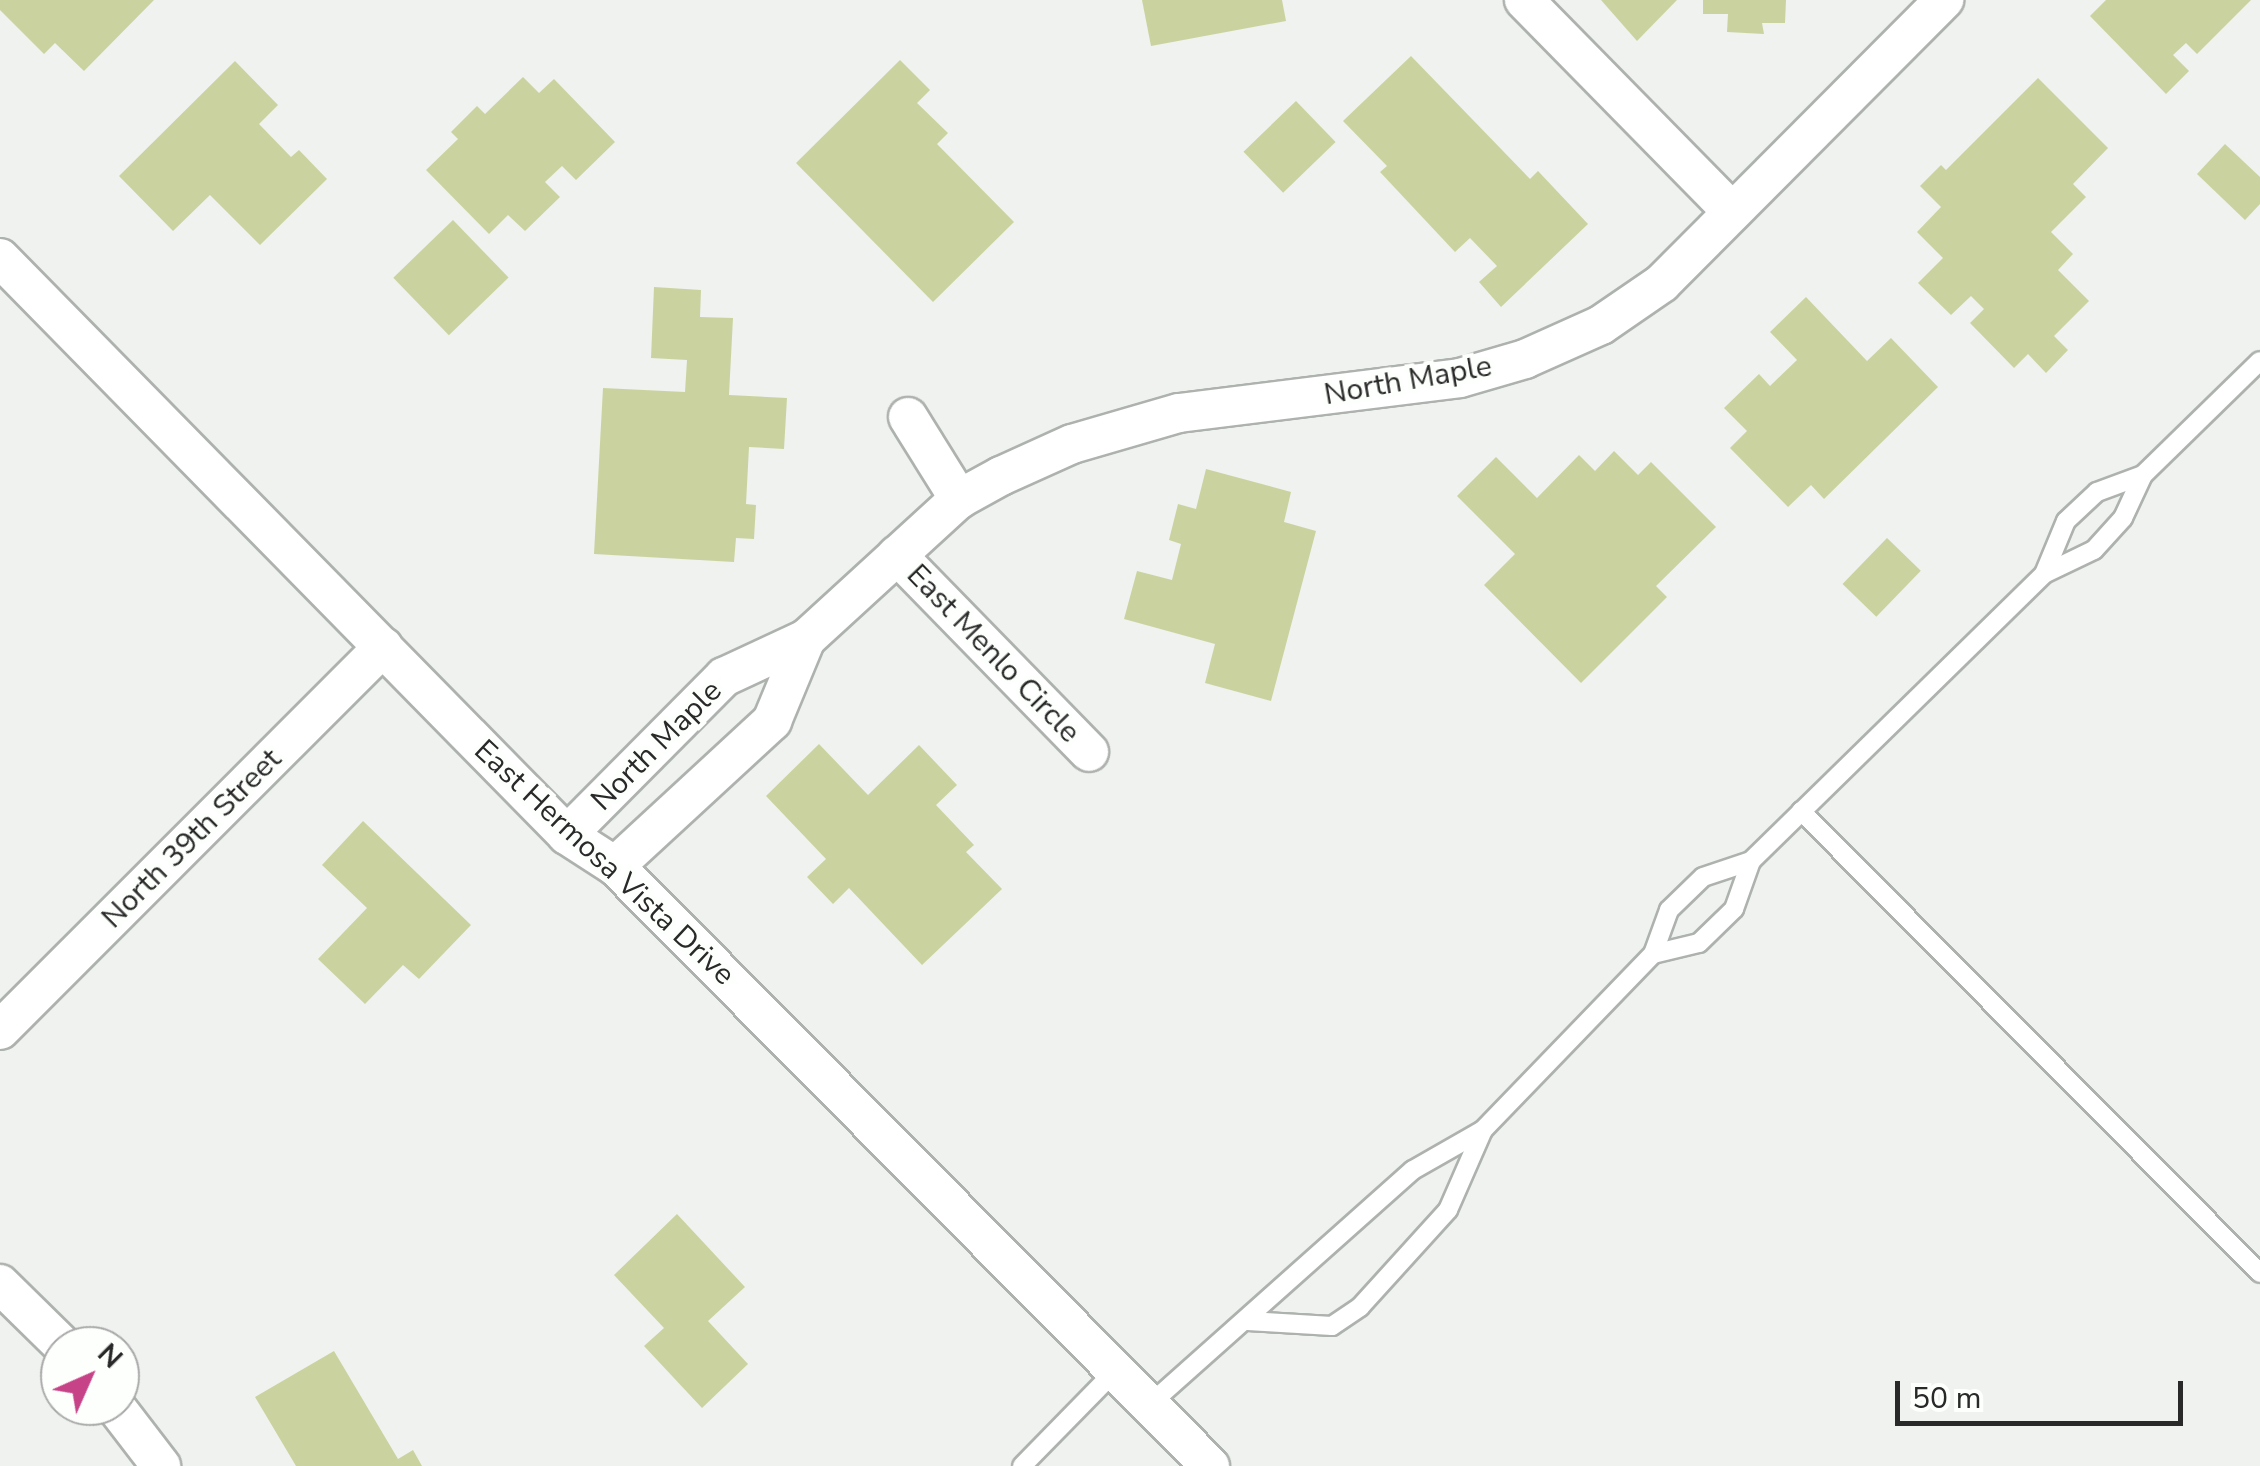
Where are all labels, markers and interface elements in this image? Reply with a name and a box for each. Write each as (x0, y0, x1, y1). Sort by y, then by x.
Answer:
street label: North Maple (1321, 349, 1495, 413)
street label: East Menlo Circle (899, 557, 1087, 751)
street label: North Maple (584, 673, 730, 819)
street label: East Hermosa Vista Drive (466, 733, 742, 993)
street label: North 39th Street (95, 742, 289, 936)
north arrow (40, 1326, 140, 1426)
text: N (89, 1335, 131, 1377)
scale bar (1900, 1361, 2188, 1423)
text: 50 m (1912, 1378, 1981, 1419)

